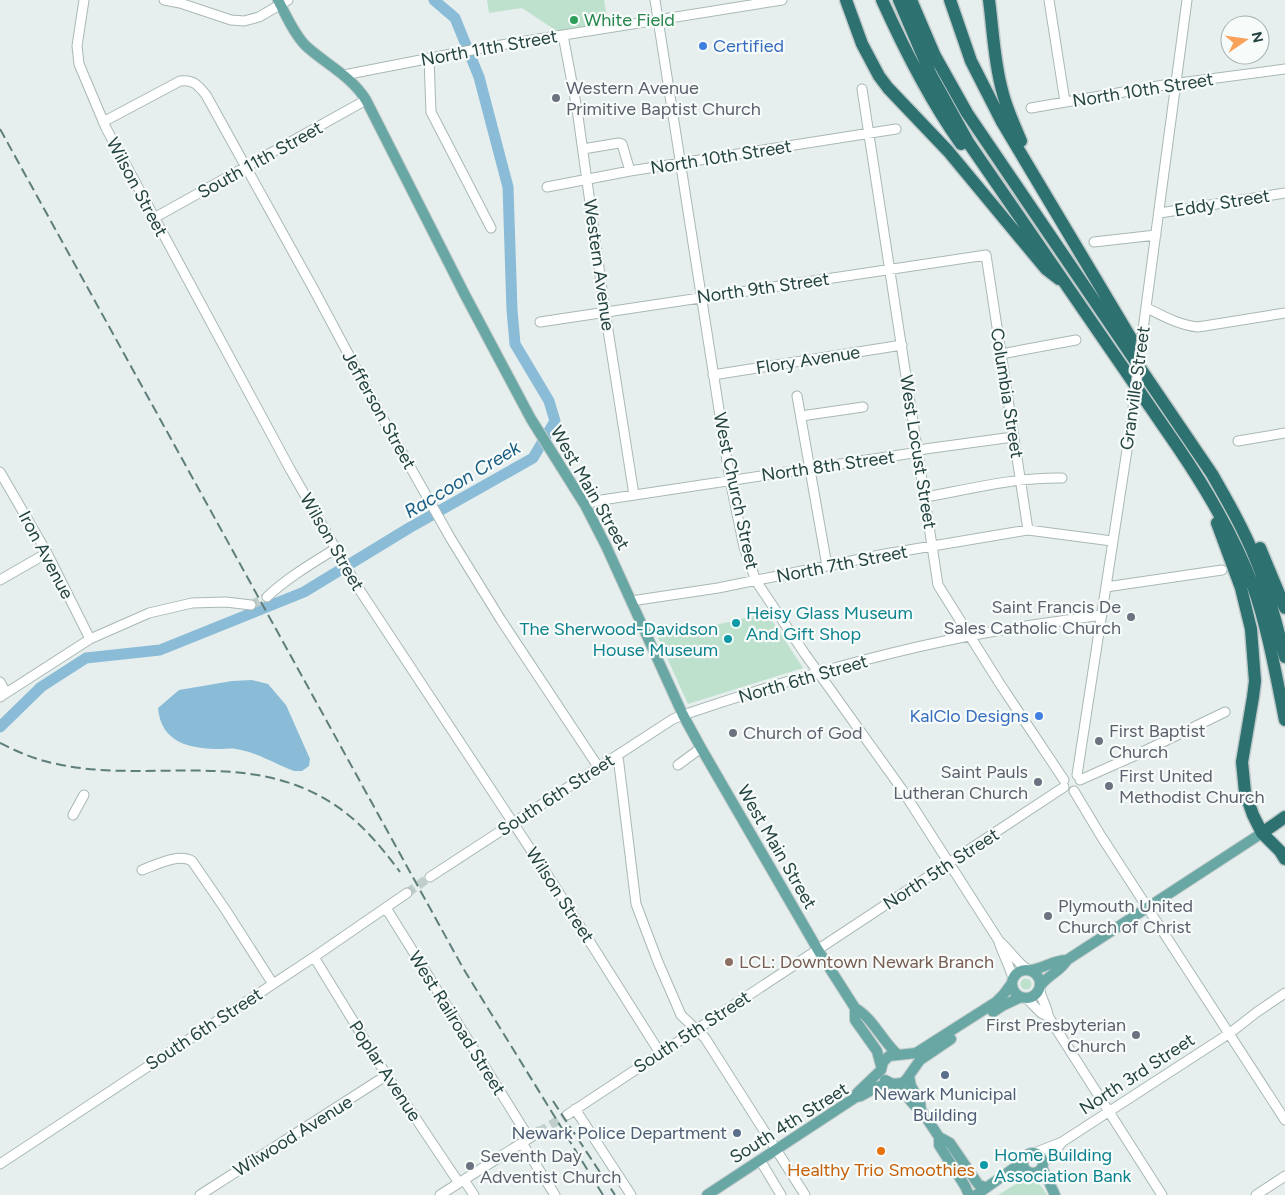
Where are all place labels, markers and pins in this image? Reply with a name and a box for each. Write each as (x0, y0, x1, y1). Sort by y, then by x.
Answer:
place label: White Field (584, 9, 675, 31)
marker: White Field (568, 14, 580, 26)
place label: Certified (713, 35, 784, 57)
marker: Certified (697, 40, 709, 52)
place label: Western Avenue Primitive Baptist Church (566, 77, 761, 120)
marker: Western Avenue Primitive Baptist Church (550, 92, 562, 104)
place label: Saint Francis De Sales Catholic Church (943, 596, 1121, 639)
place label: Heisy Glass Museum And Gift Shop (746, 602, 913, 645)
marker: Saint Francis De Sales Catholic Church (1125, 611, 1137, 623)
marker: Heisy Glass Museum And Gift Shop (730, 617, 742, 629)
place label: The Sherwood-Davidson House Museum (520, 618, 718, 661)
marker: The Sherwood-Davidson House Museum (722, 633, 734, 645)
place label: KalClo Designs (909, 705, 1029, 727)
marker: KalClo Designs (1033, 710, 1045, 722)
place label: First Baptist Church (1109, 720, 1206, 763)
place label: Church of God (743, 722, 863, 744)
marker: Church of God (727, 727, 739, 739)
marker: First Baptist Church (1093, 735, 1105, 747)
place label: Saint Pauls Lutheran Church (893, 761, 1028, 804)
place label: First United Methodist Church (1119, 765, 1265, 808)
marker: Saint Pauls Lutheran Church (1032, 776, 1044, 788)
marker: First United Methodist Church (1103, 780, 1115, 792)
place label: Plymouth United Church of Christ (1058, 895, 1193, 938)
marker: Plymouth United Church of Christ (1042, 910, 1054, 922)
place label: LCL: Downtown Newark Branch (739, 951, 994, 973)
marker: LCL: Downtown Newark Branch (723, 956, 735, 968)
place label: First Presbyterian Church (986, 1014, 1126, 1057)
marker: First Presbyterian Church (1130, 1029, 1142, 1041)
marker: Newark Municipal Building (939, 1069, 951, 1081)
place label: Newark Municipal Building (873, 1083, 1017, 1126)
place label: Newark Police Department (511, 1122, 727, 1144)
marker: Newark Police Department (731, 1127, 743, 1139)
place label: Home Building Association Bank (994, 1144, 1132, 1187)
place label: Seventh Day Adventist Church (480, 1145, 621, 1188)
marker: Healthy Trio Smoothies (875, 1145, 887, 1157)
place label: Healthy Trio Smoothies (787, 1159, 975, 1181)
marker: Home Building Association Bank (978, 1159, 990, 1171)
marker: Seventh Day Adventist Church (464, 1160, 476, 1172)

